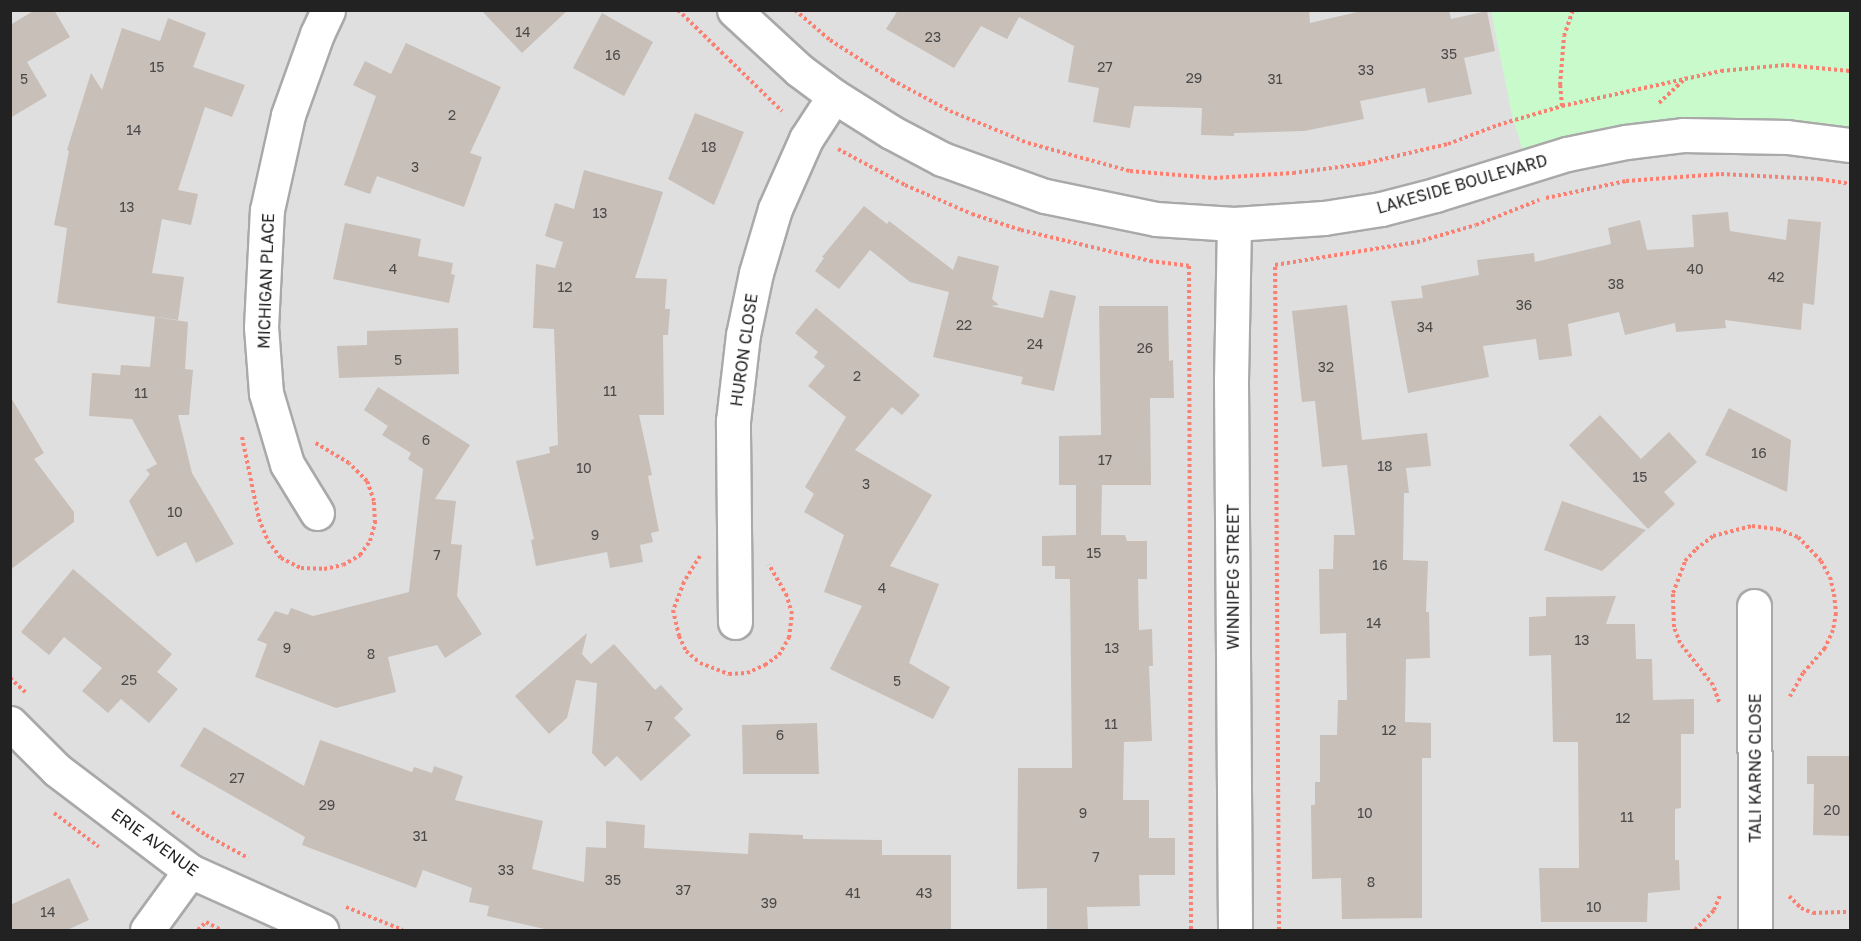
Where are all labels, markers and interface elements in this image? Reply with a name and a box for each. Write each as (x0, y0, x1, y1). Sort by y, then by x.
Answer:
house number: 14 (515, 24, 531, 40)
house number: 23 (925, 29, 941, 45)
house number: 35 (1441, 46, 1457, 62)
house number: 16 (605, 47, 621, 63)
house number: 15 (150, 59, 164, 75)
house number: 27 (1097, 59, 1113, 75)
house number: 33 (1358, 62, 1374, 78)
house number: 29 (1186, 70, 1202, 86)
house number: 5 (20, 71, 28, 87)
house number: 31 (1268, 71, 1282, 87)
house number: 2 (448, 107, 456, 123)
house number: 14 (126, 122, 142, 138)
house number: 18 (701, 139, 717, 155)
street label: LAKESIDE BOULEVARD (1374, 150, 1550, 218)
house number: 3 (411, 159, 419, 175)
house number: 13 (120, 199, 134, 215)
house number: 13 (593, 205, 607, 221)
street label: MICHIGAN PLACE (254, 213, 278, 349)
house number: 4 (389, 261, 397, 277)
house number: 40 (1686, 261, 1704, 277)
house number: 42 (1768, 269, 1784, 285)
house number: 38 (1608, 276, 1624, 292)
house number: 12 (558, 279, 572, 295)
street label: HURON CLOSE (727, 292, 761, 408)
house number: 36 (1516, 297, 1532, 313)
house number: 22 (956, 317, 972, 333)
house number: 34 (1417, 319, 1433, 335)
house number: 24 (1027, 336, 1043, 352)
house number: 26 (1137, 340, 1153, 356)
house number: 5 (394, 352, 402, 368)
house number: 32 (1318, 359, 1334, 375)
house number: 2 (853, 368, 861, 384)
house number: 11 (603, 383, 617, 399)
house number: 11 (134, 385, 148, 401)
house number: 6 (422, 432, 430, 448)
house number: 16 (1751, 445, 1767, 461)
house number: 17 (1098, 452, 1112, 468)
house number: 18 (1377, 458, 1393, 474)
house number: 10 (576, 460, 592, 476)
house number: 15 (1633, 469, 1647, 485)
house number: 3 (862, 476, 870, 492)
house number: 10 (167, 504, 183, 520)
street label: WINNIPEG STREET (1223, 504, 1243, 650)
house number: 9 (591, 527, 599, 543)
house number: 15 (1087, 545, 1101, 561)
house number: 7 (433, 547, 441, 563)
house number: 16 (1372, 557, 1388, 573)
house number: 4 (878, 580, 886, 596)
house number: 14 (1366, 615, 1382, 631)
house number: 13 (1575, 632, 1589, 648)
house number: 9 (283, 640, 291, 656)
house number: 13 (1105, 640, 1119, 656)
house number: 8 (367, 646, 375, 662)
house number: 25 (121, 672, 137, 688)
house number: 5 (893, 673, 901, 689)
street label: TALI KARNG CLOSE (1745, 693, 1765, 843)
house number: 12 (1616, 710, 1630, 726)
house number: 11 (1104, 716, 1118, 732)
house number: 7 (645, 718, 653, 734)
house number: 12 (1382, 722, 1396, 738)
house number: 6 (776, 727, 784, 743)
house number: 27 (229, 770, 245, 786)
house number: 29 (319, 797, 335, 813)
house number: 20 (1824, 802, 1840, 818)
street label: ERIE AVENUE (108, 804, 202, 880)
house number: 9 (1079, 805, 1087, 821)
house number: 10 (1357, 805, 1373, 821)
house number: 11 (1620, 809, 1634, 825)
house number: 31 (413, 828, 427, 844)
house number: 7 (1092, 849, 1100, 865)
house number: 33 (498, 862, 514, 878)
house number: 35 (605, 872, 621, 888)
house number: 8 (1367, 874, 1375, 890)
house number: 37 (675, 882, 691, 898)
house number: 41 (845, 885, 861, 901)
house number: 43 (916, 885, 932, 901)
house number: 39 (761, 895, 777, 911)
house number: 10 (1586, 899, 1602, 915)
house number: 14 (40, 904, 56, 920)

